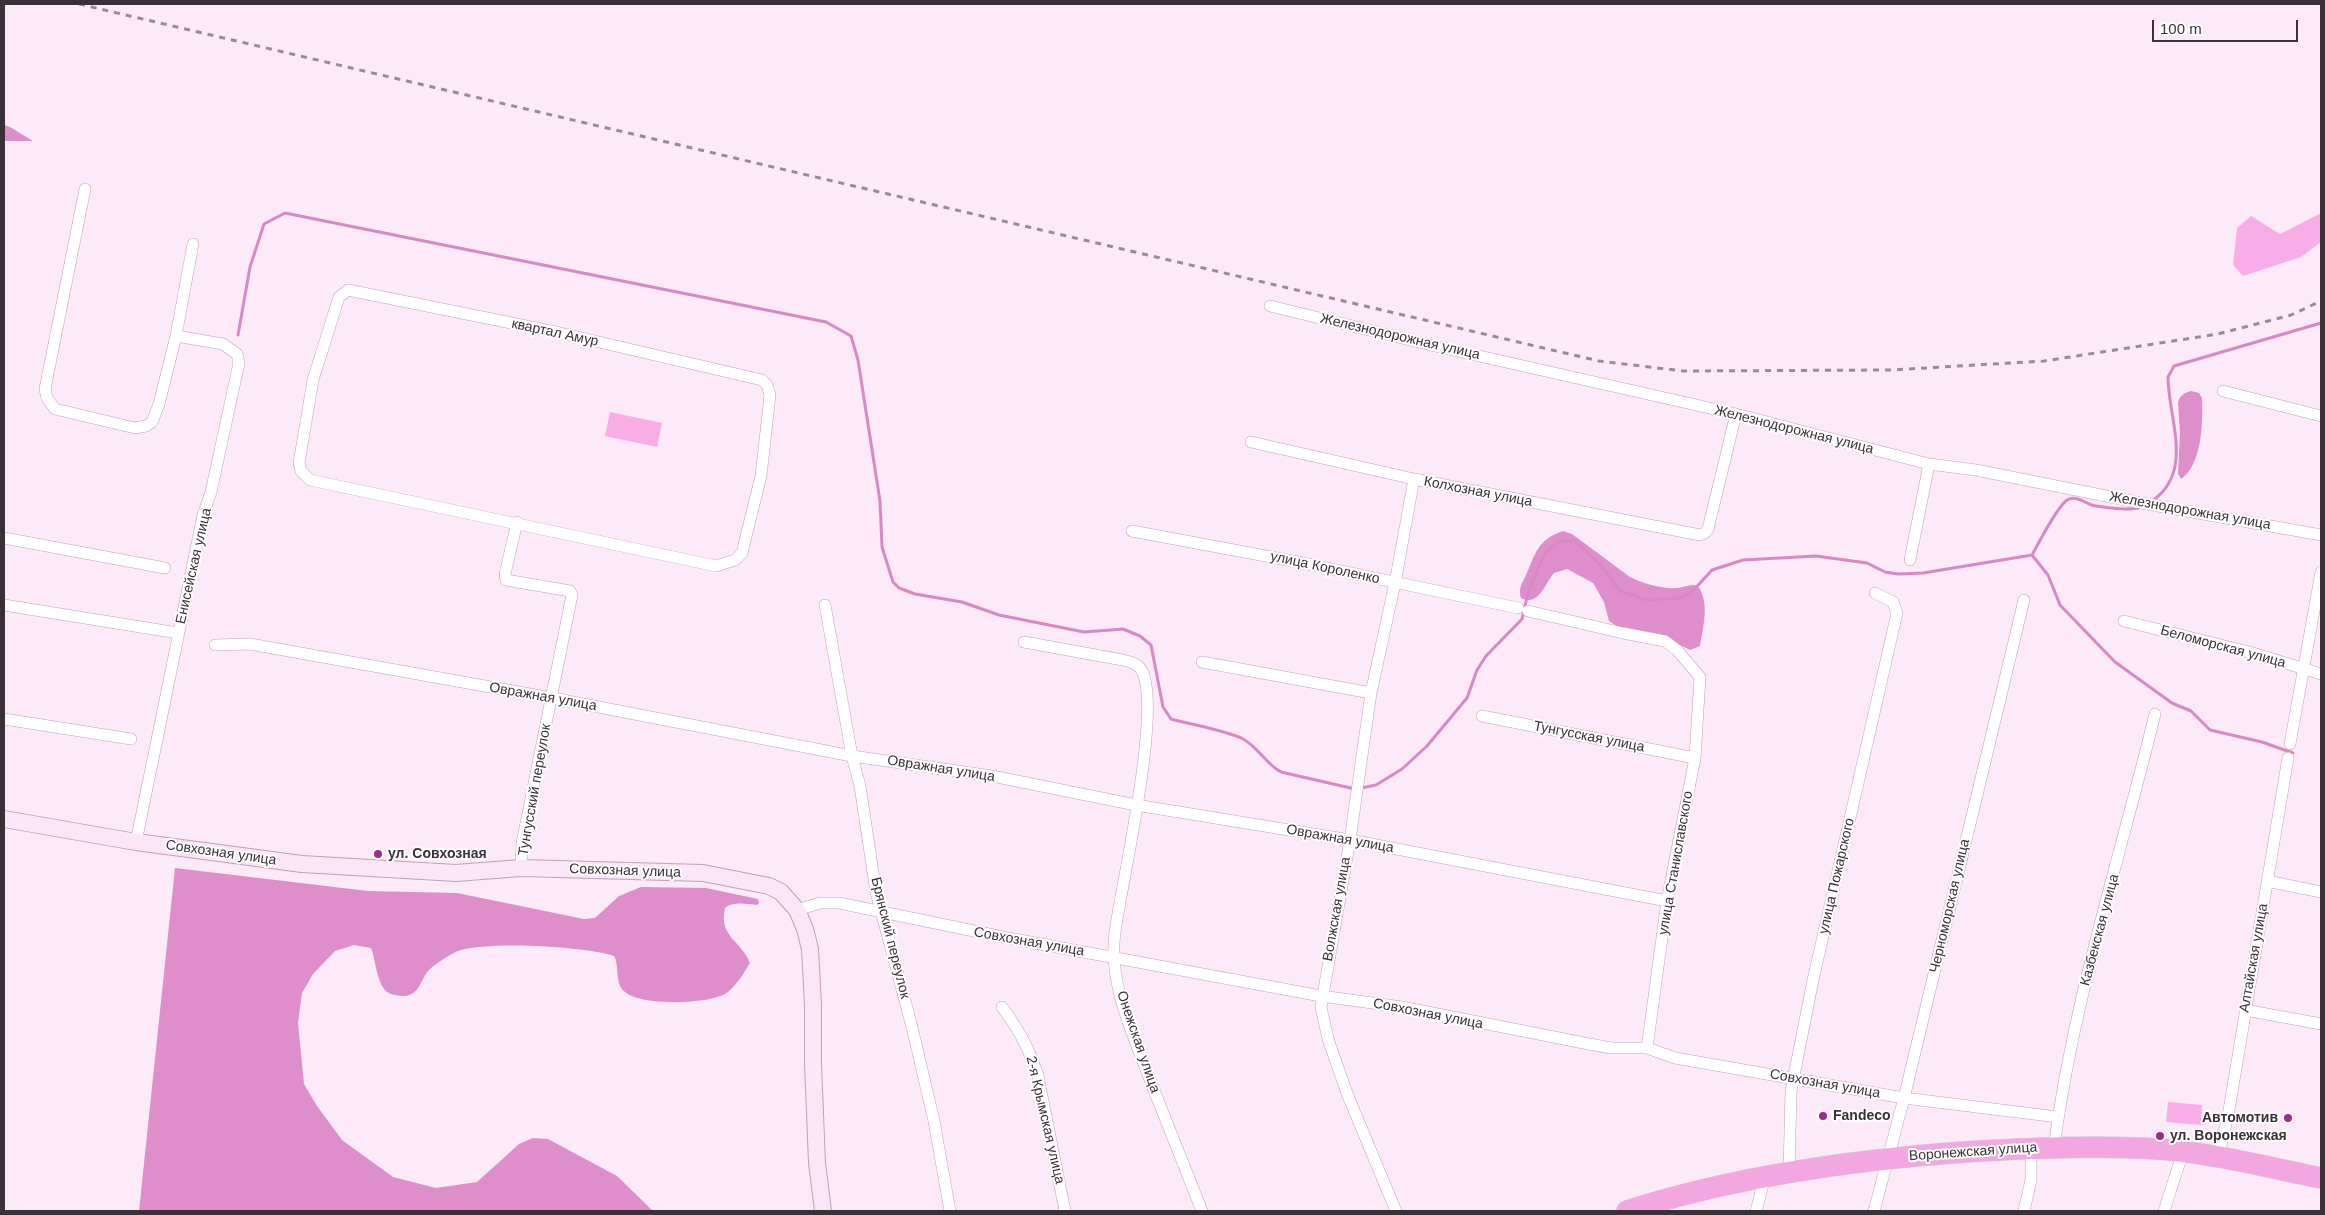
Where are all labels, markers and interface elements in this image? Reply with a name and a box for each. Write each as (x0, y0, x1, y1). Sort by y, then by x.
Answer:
scale bar (2155, 10, 2301, 42)
text: 100 m (2160, 20, 2202, 37)
street label: Железнодорожная улица (1318, 310, 1482, 364)
street label: квартал Амур (510, 316, 600, 350)
street label: Железнодорожная улица (1713, 402, 1875, 458)
street label: Колхозная улица (1422, 473, 1534, 511)
street label: Железнодорожная улица (2108, 489, 2272, 533)
street label: Енисейская улица (172, 506, 216, 626)
street label: улица Короленко (1269, 548, 1381, 588)
street label: Беломорская улица (2159, 622, 2287, 672)
street label: Овражная улица (488, 679, 598, 715)
street label: Тунгусская улица (1532, 718, 1646, 756)
street label: Тунгусский переулок (515, 723, 555, 857)
street label: Овражная улица (886, 752, 996, 786)
street label: улица Станиславского (1655, 790, 1697, 936)
street label: улица Пожарского (1815, 816, 1859, 936)
street label: Овражная улица (1285, 821, 1395, 857)
street label: Совхозная улица (165, 837, 277, 869)
street label: Черноморская улица (1926, 837, 1974, 975)
place label: ул. Совхозная (388, 846, 487, 862)
marker: ул. Совхозная (372, 848, 384, 860)
street label: Волжская улица (1320, 856, 1354, 962)
street label: Совхозная улица (569, 861, 681, 881)
street label: Казбекская улица (2077, 872, 2123, 988)
street label: Брянский переулок (867, 876, 913, 1000)
street label: Алтайская улица (2236, 902, 2272, 1014)
street label: Совхозная улица (973, 924, 1085, 960)
street label: Онежская улица (1113, 989, 1163, 1095)
street label: Совхозная улица (1372, 995, 1484, 1033)
street label: 2-я Крымская улица (1022, 1054, 1068, 1186)
street label: Совхозная улица (1769, 1066, 1881, 1102)
place label: Fandeco (1833, 1108, 1891, 1124)
marker: Fandeco (1817, 1110, 1829, 1122)
place label: Автомотив (2202, 1110, 2278, 1126)
marker: Автомотив (2282, 1112, 2294, 1124)
place label: ул. Воронежская (2170, 1128, 2287, 1144)
marker: ул. Воронежская (2154, 1130, 2166, 1142)
street label: Воронежская улица (1908, 1139, 2038, 1165)

